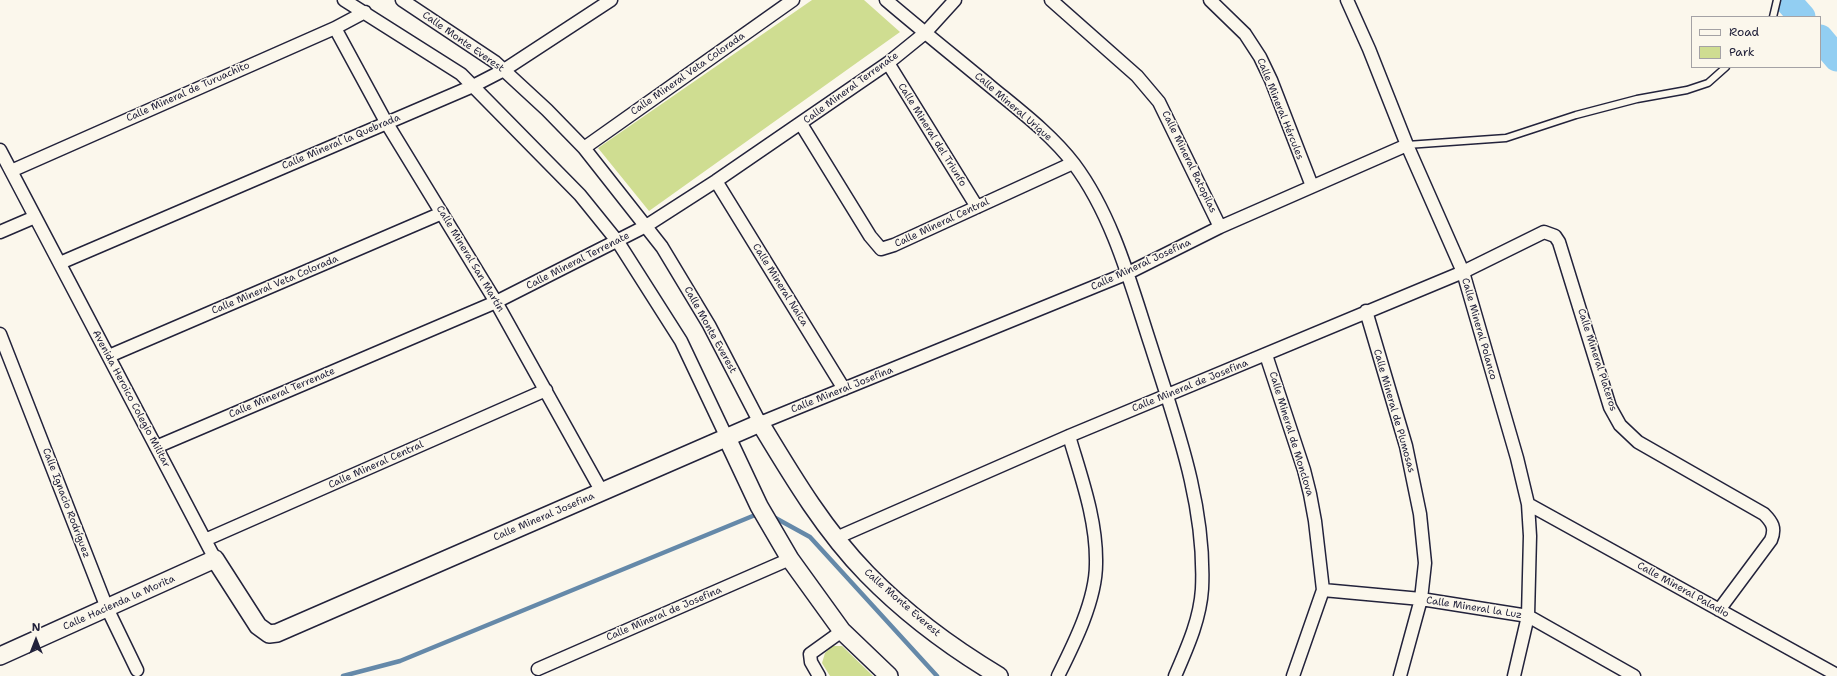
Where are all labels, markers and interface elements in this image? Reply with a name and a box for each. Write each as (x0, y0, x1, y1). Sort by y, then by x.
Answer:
street label: Calle Monte Everest (420, 9, 506, 75)
legend (1691, 16, 1821, 68)
text: Road (1729, 24, 1759, 40)
street label: Calle Mineral Veta Colorada (629, 30, 747, 118)
text: Park (1729, 44, 1755, 60)
street label: Calle Mineral Terrenate (801, 50, 901, 126)
street label: Calle Mineral Hércules (1254, 56, 1306, 162)
street label: Calle Mineral de Turuachito (124, 59, 252, 125)
street label: Calle Mineral Urique (972, 70, 1054, 144)
street label: Calle Mineral del Triunfo (895, 81, 969, 189)
street label: Calle Mineral Batopilas (1159, 109, 1219, 215)
street label: Calle Mineral la Quebrada (280, 112, 402, 172)
street label: Calle Mineral Central (893, 196, 991, 250)
street label: Calle Mineral San Martín (433, 204, 507, 314)
street label: Calle Mineral Terrenate (524, 230, 632, 292)
street label: Calle Mineral Josefina (1089, 237, 1193, 293)
street label: Calle Mineral Naica (750, 241, 810, 329)
street label: Calle Mineral Veta Colorada (210, 253, 340, 317)
street label: Calle Mineral Polanco (1459, 277, 1499, 381)
street label: Calle Monte Everest (681, 285, 739, 375)
street label: Calle Mineral Plateros (1575, 307, 1619, 413)
street label: Avenida Heroico Colegio Militar (90, 328, 172, 470)
street label: Calle Mineral de Plumosas (1371, 348, 1417, 474)
street label: Calle Mineral de Josefina (1130, 357, 1250, 415)
street label: Calle Mineral Josefina (789, 364, 895, 416)
street label: Calle Mineral Terrenate (227, 365, 337, 421)
street label: Calle Mineral de Monclova (1266, 370, 1316, 498)
street label: Calle Mineral Central (327, 439, 425, 491)
street label: Calle Ignacio Rodríguez (39, 446, 93, 560)
street label: Calle Mineral Josefina (492, 490, 596, 544)
street label: Calle Mineral Paladio (1635, 560, 1731, 620)
street label: Calle Monte Everest (861, 567, 943, 639)
street label: Calle Hacienda la Morita (61, 573, 177, 633)
street label: Calle Mineral de Josefina (605, 584, 723, 644)
street label: Calle Mineral la Luz (1425, 594, 1523, 622)
north arrow (16, 620, 56, 660)
text: N (32, 620, 40, 635)

